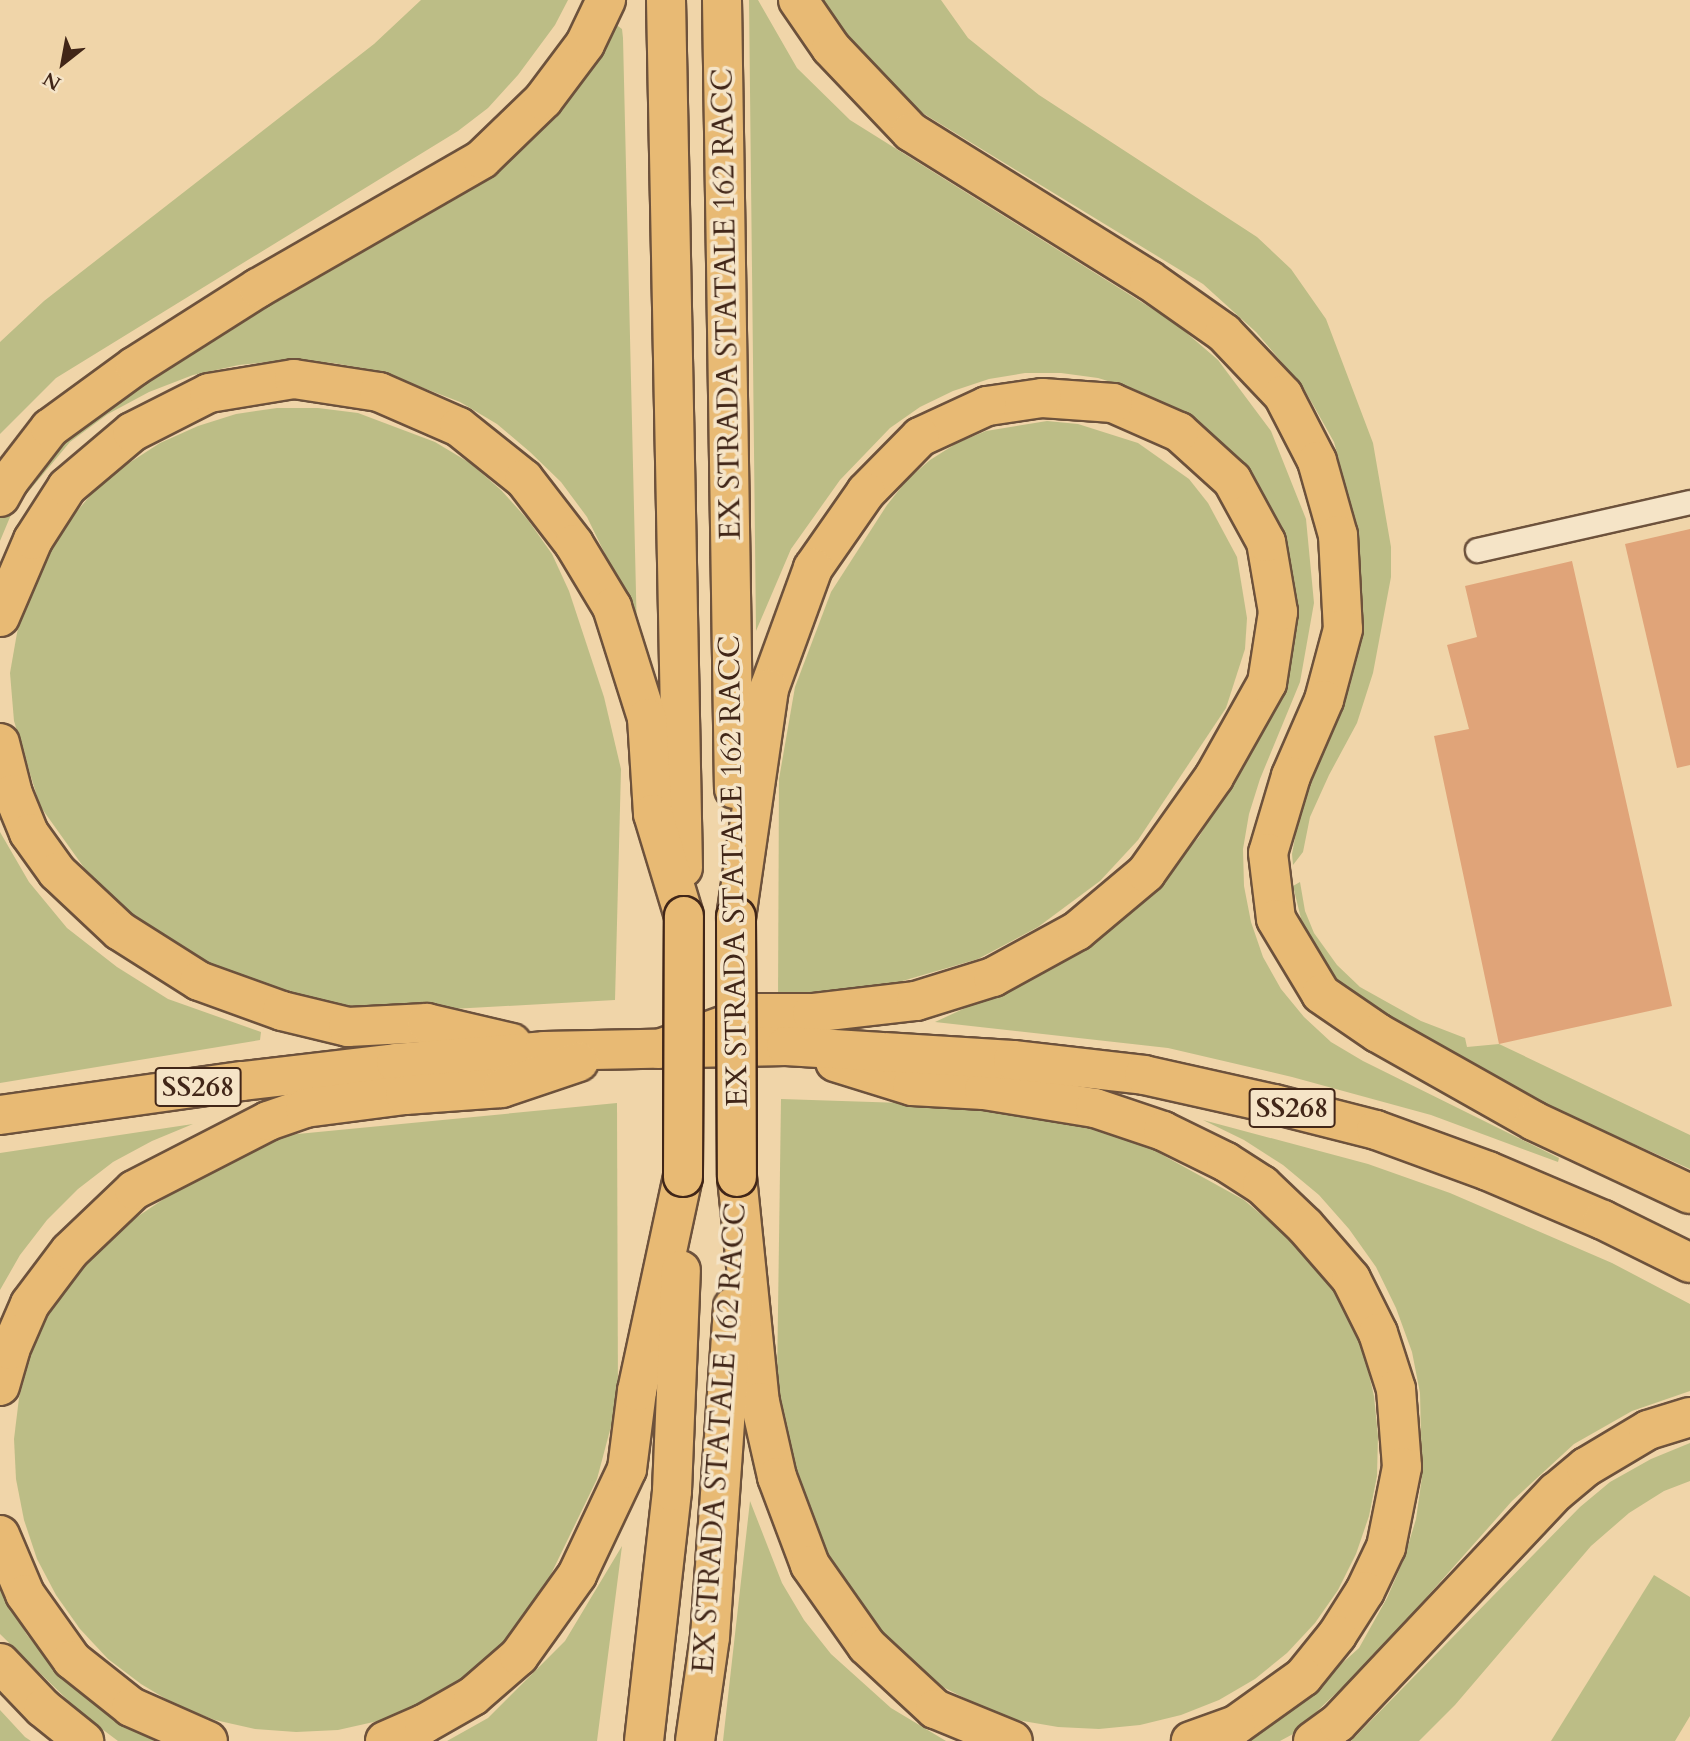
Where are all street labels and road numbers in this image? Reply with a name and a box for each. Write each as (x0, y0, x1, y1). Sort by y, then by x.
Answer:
street label: EX STRADA STATALE 162 RACC (705, 68, 749, 540)
street label: EX STRADA STATALE 162 RACC (712, 635, 756, 1107)
road number: SS268 (154, 1062, 242, 1112)
road number: SS268 (1248, 1084, 1336, 1132)
street label: EX STRADA STATALE 162 RACC (686, 1201, 754, 1675)

